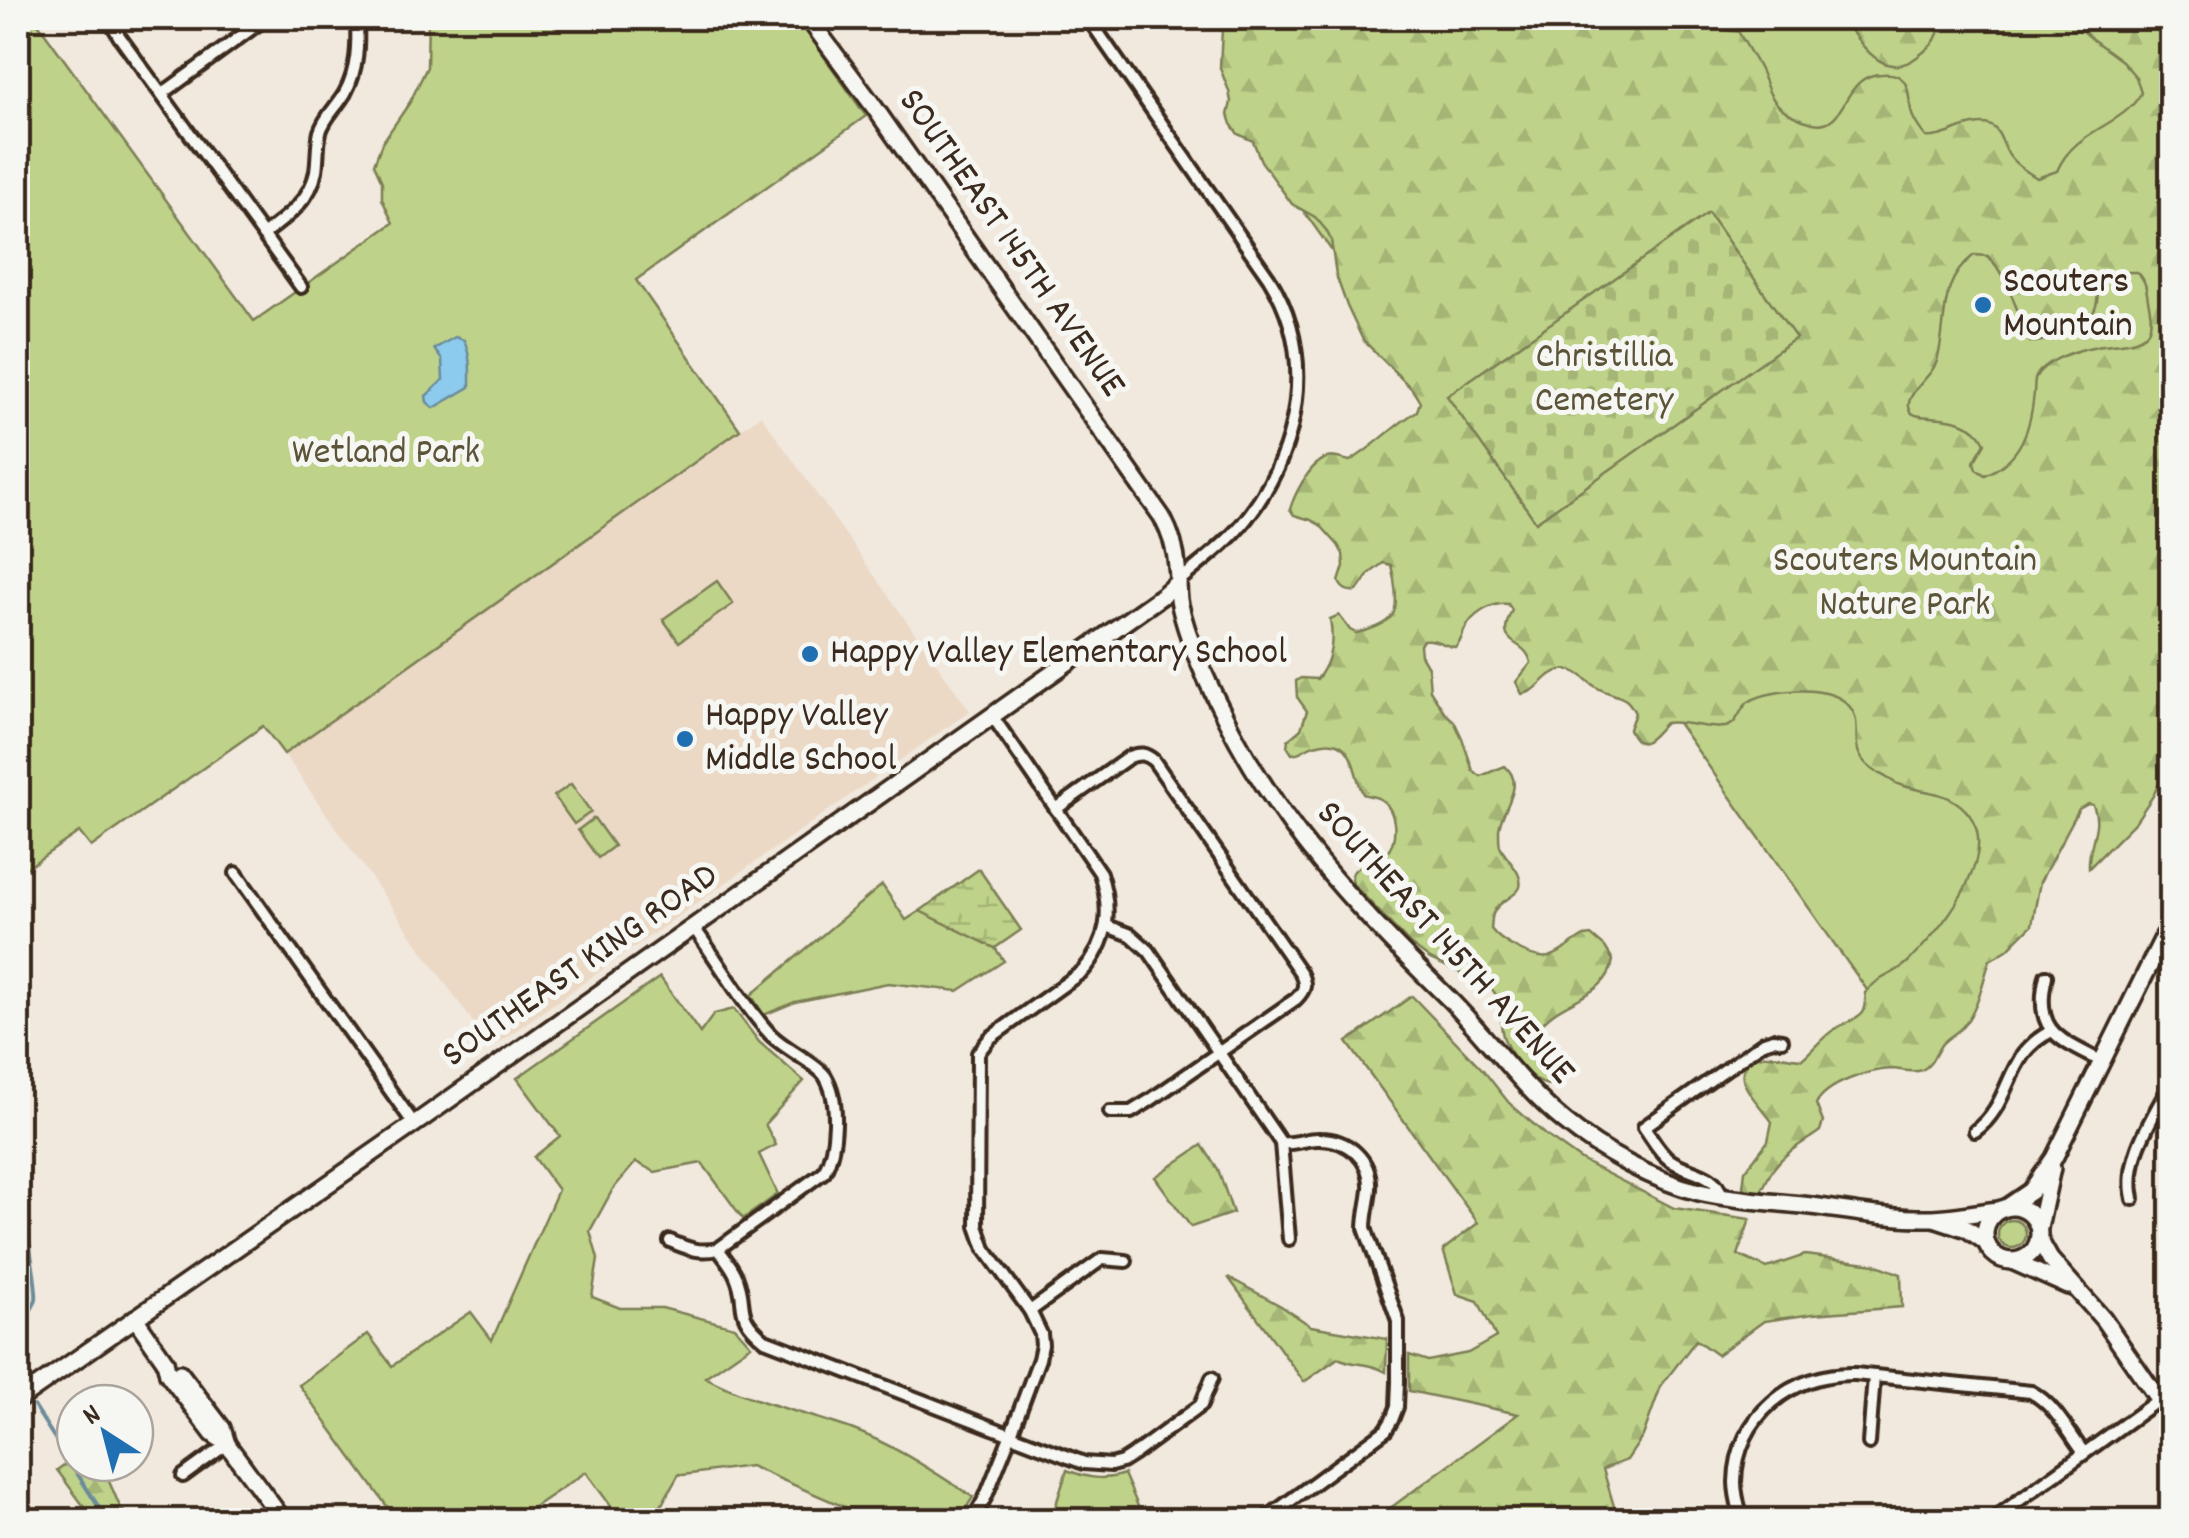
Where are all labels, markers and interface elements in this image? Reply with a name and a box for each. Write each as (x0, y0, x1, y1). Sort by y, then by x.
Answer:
street label: SOUTHEAST 145TH AVENUE (883, 78, 1137, 410)
place label: Scouters Mountain (2003, 256, 2132, 355)
marker: Scouters Mountain (1972, 294, 1994, 316)
park label: Christillia Cemetery (1535, 331, 1674, 430)
park label: Wetland Park (292, 427, 480, 482)
park label: Scouters Mountain Nature Park (1773, 535, 2037, 634)
place label: Happy Valley Elementary School (830, 627, 1287, 682)
marker: Happy Valley Elementary School (799, 643, 821, 665)
place label: Happy Valley Middle School (705, 690, 897, 789)
marker: Happy Valley Middle School (674, 728, 696, 750)
street label: SOUTHEAST 145TH AVENUE (1301, 790, 1587, 1098)
street label: SOUTHEAST KING ROAD (431, 851, 731, 1083)
north arrow (55, 1383, 155, 1483)
text: N (76, 1397, 111, 1437)

